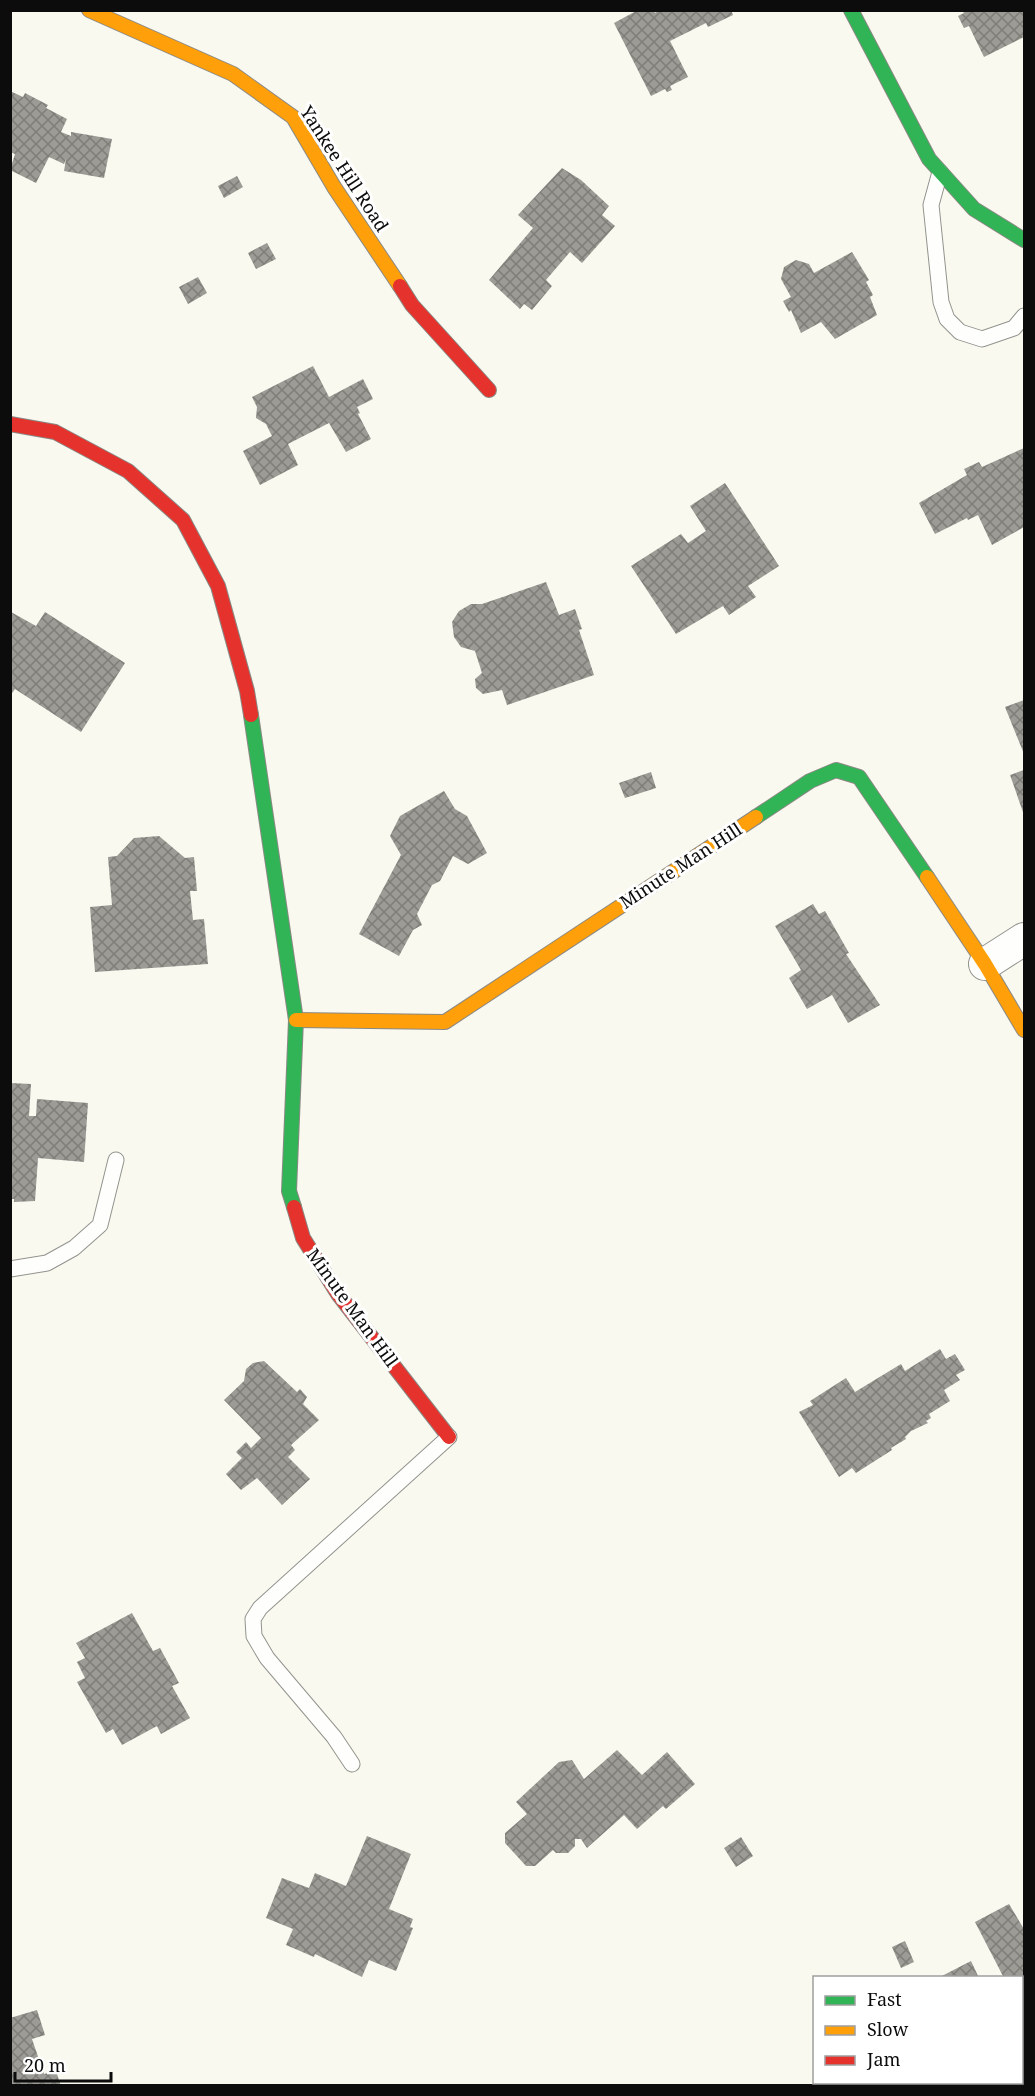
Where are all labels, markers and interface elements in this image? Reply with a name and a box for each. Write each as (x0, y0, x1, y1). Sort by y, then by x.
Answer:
street label: Yankee Hill Road (295, 100, 394, 236)
street label: Minute Man Hill (615, 817, 746, 914)
street label: Minute Man Hill (302, 1243, 404, 1372)
legend (813, 1976, 1023, 2084)
text: Fast (867, 1987, 902, 2011)
text: Slow (867, 2017, 909, 2041)
scale bar (15, 2045, 111, 2083)
text: Jam (866, 2047, 901, 2071)
text: 20 m (24, 2053, 66, 2077)

